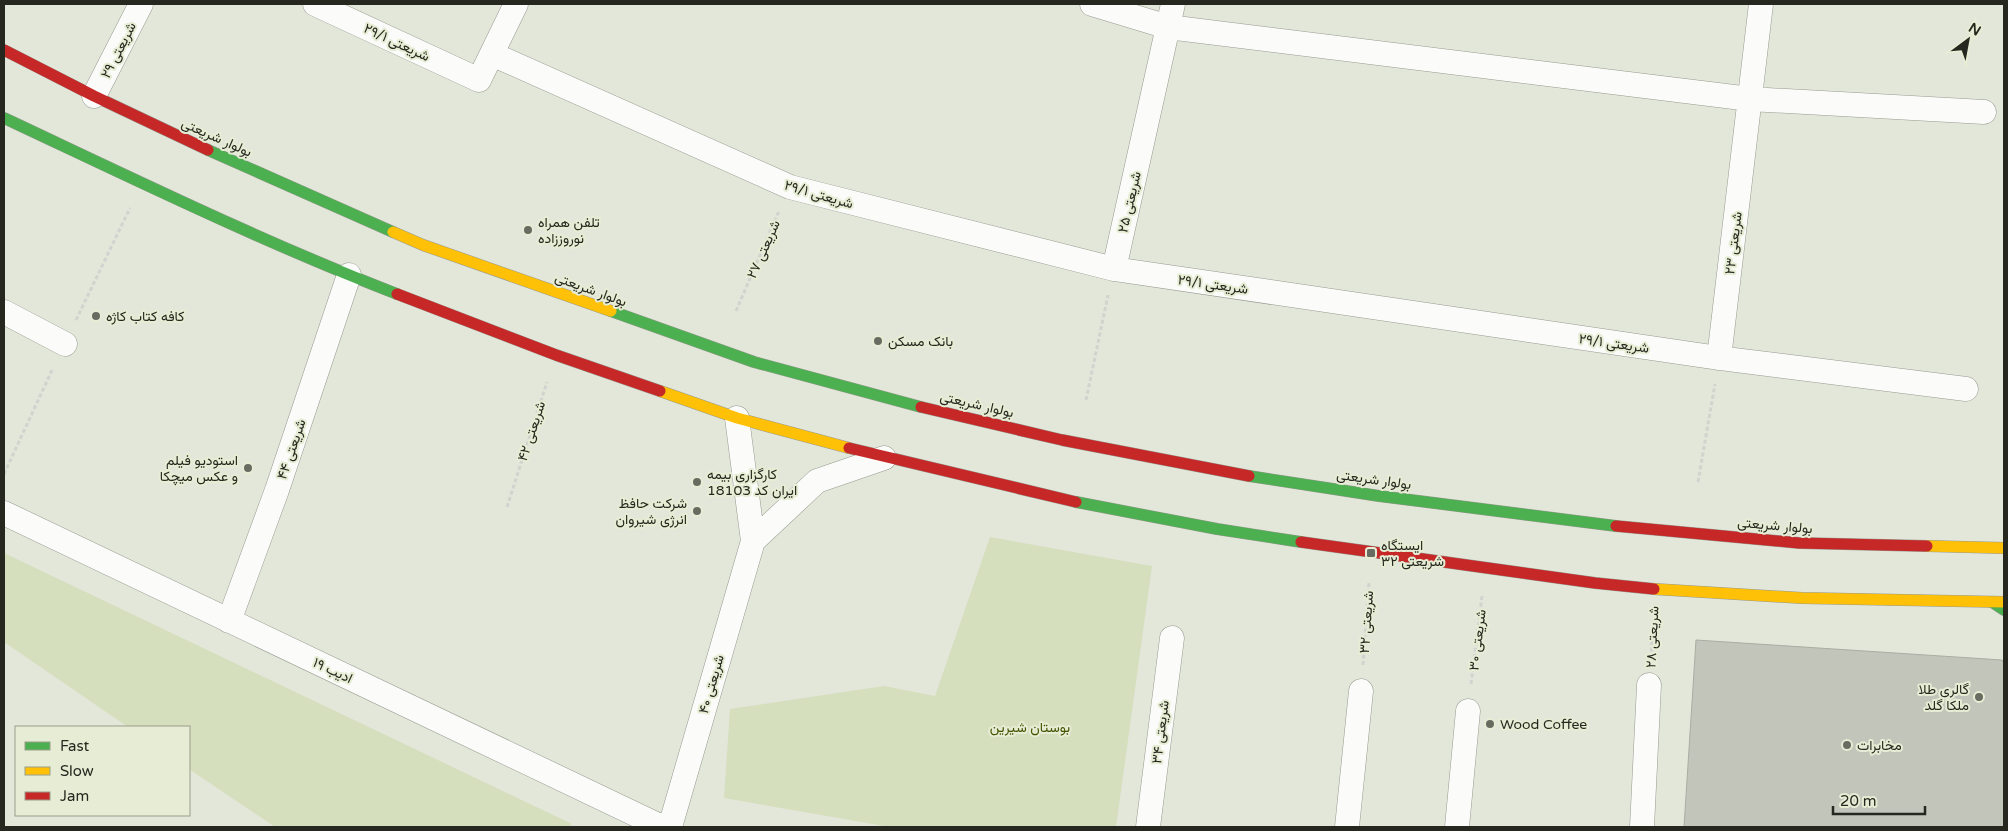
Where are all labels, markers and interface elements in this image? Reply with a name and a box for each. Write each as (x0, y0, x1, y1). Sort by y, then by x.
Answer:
north arrow (1943, 15, 1993, 65)
street label: شریعتی ۲۹ (97, 19, 140, 81)
text: N (1965, 19, 1984, 40)
street label: شریعتی ۲۹/۱ (361, 20, 433, 65)
street label: بولوار شریعتی (179, 114, 255, 161)
street label: شریعتی ۲۵ (1114, 170, 1145, 234)
street label: شریعتی ۲۹/۱ (782, 177, 855, 212)
street label: شریعتی ۲۳ (1721, 211, 1746, 275)
place label: تلفن همراه نوروززاده (538, 214, 600, 247)
street label: شریعتی ۲۷ (743, 217, 784, 281)
marker: تلفن همراه نوروززاده (522, 224, 534, 236)
street label: بولوار شریعتی (553, 269, 629, 310)
street label: شریعتی ۲۹/۱ (1177, 271, 1249, 298)
place label: کافه کتاب کاژه (106, 308, 184, 325)
marker: کافه کتاب کاژه (90, 310, 102, 322)
street label: شریعتی ۲۹/۱ (1578, 330, 1650, 357)
place label: بانک مسکن (888, 333, 953, 350)
marker: بانک مسکن (872, 335, 884, 347)
street label: بولوار شریعتی (938, 388, 1015, 421)
street label: شریعتی ۴۲ (514, 399, 549, 463)
street label: شریعتی ۴۴ (273, 417, 310, 482)
place label: استودیو فیلم و عکس میچکا (160, 452, 238, 486)
marker: استودیو فیلم و عکس میچکا (242, 462, 254, 474)
place label: کارگزاری بیمه ایران کد 18103 (707, 466, 797, 499)
street label: بولوار شریعتی (1335, 466, 1412, 493)
marker: کارگزاری بیمه ایران کد 18103 (691, 476, 703, 488)
place label: شرکت حافظ انرژی شیروان (616, 495, 687, 528)
marker: شرکت حافظ انرژی شیروان (691, 505, 703, 517)
street label: بولوار شریعتی (1737, 514, 1813, 537)
place label: ایستگاه شریعتی ۳۲ (1381, 537, 1444, 570)
marker: ایستگاه شریعتی ۳۲ (1365, 547, 1377, 559)
street label: شریعتی ۳۲ (1356, 590, 1377, 654)
street label: شریعتی ۲۸ (1642, 606, 1663, 669)
street label: شریعتی ۳۰ (1465, 608, 1490, 672)
street label: شریعتی ۴۰ (695, 653, 728, 716)
street label: ادیب ۱۹ (310, 654, 355, 687)
place label: گالری طلا ملکا گلد (1919, 681, 1969, 714)
marker: گالری طلا ملکا گلد (1973, 691, 1985, 703)
street label: شریعتی ۳۴ (1148, 699, 1173, 765)
place label: Wood Coffee (1500, 716, 1587, 733)
marker: Wood Coffee (1484, 718, 1496, 730)
park label: بوستان شیرین (990, 719, 1070, 736)
legend (15, 726, 190, 816)
text: Fast (60, 737, 90, 755)
place label: مخابرات (1857, 737, 1902, 754)
marker: مخابرات (1841, 739, 1853, 751)
text: Slow (60, 762, 94, 780)
scale bar (1833, 784, 1926, 816)
text: Jam (60, 787, 89, 805)
text: 20 m (1840, 792, 1877, 810)

